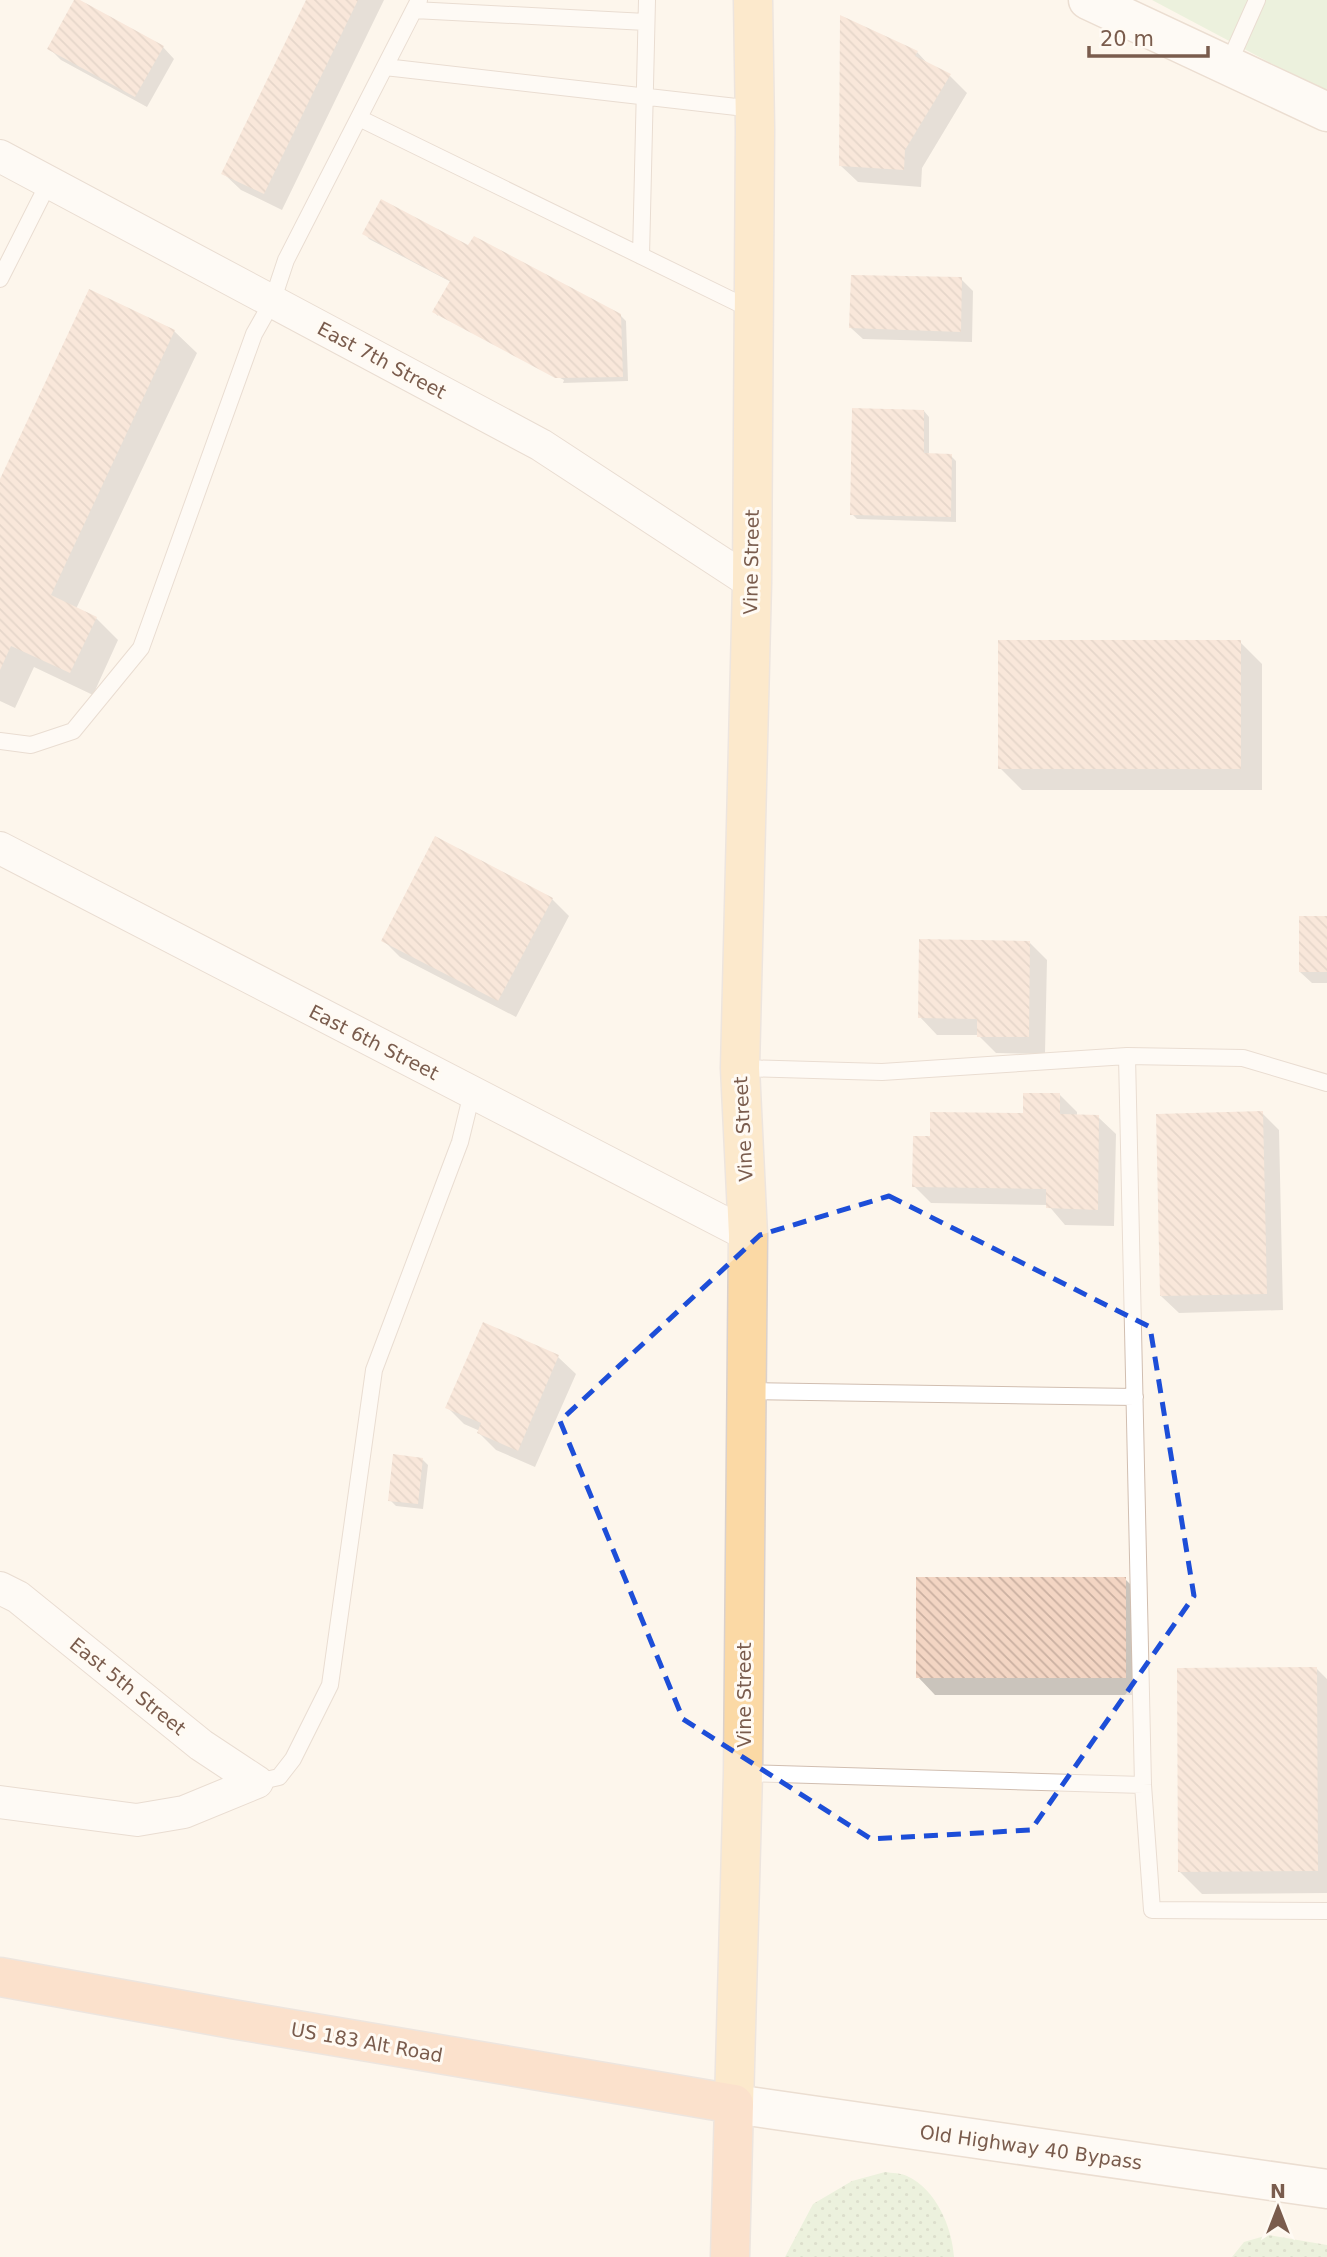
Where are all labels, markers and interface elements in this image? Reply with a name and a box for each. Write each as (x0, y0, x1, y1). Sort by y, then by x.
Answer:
scale bar (1089, 14, 1208, 58)
text: 20 m (1100, 27, 1154, 51)
street label: East 7th Street (314, 317, 450, 403)
street label: Vine Street (739, 509, 763, 615)
street label: East 6th Street (306, 1000, 442, 1084)
street label: Vine Street (729, 1076, 757, 1182)
street label: East 5th Street (66, 1633, 190, 1739)
street label: Vine Street (733, 1642, 755, 1748)
street label: US 183 Alt Road (289, 2018, 445, 2066)
street label: Old Highway 40 Bypass (918, 2120, 1144, 2174)
north arrow (1243, 2173, 1313, 2243)
text: N (1270, 2180, 1286, 2202)

